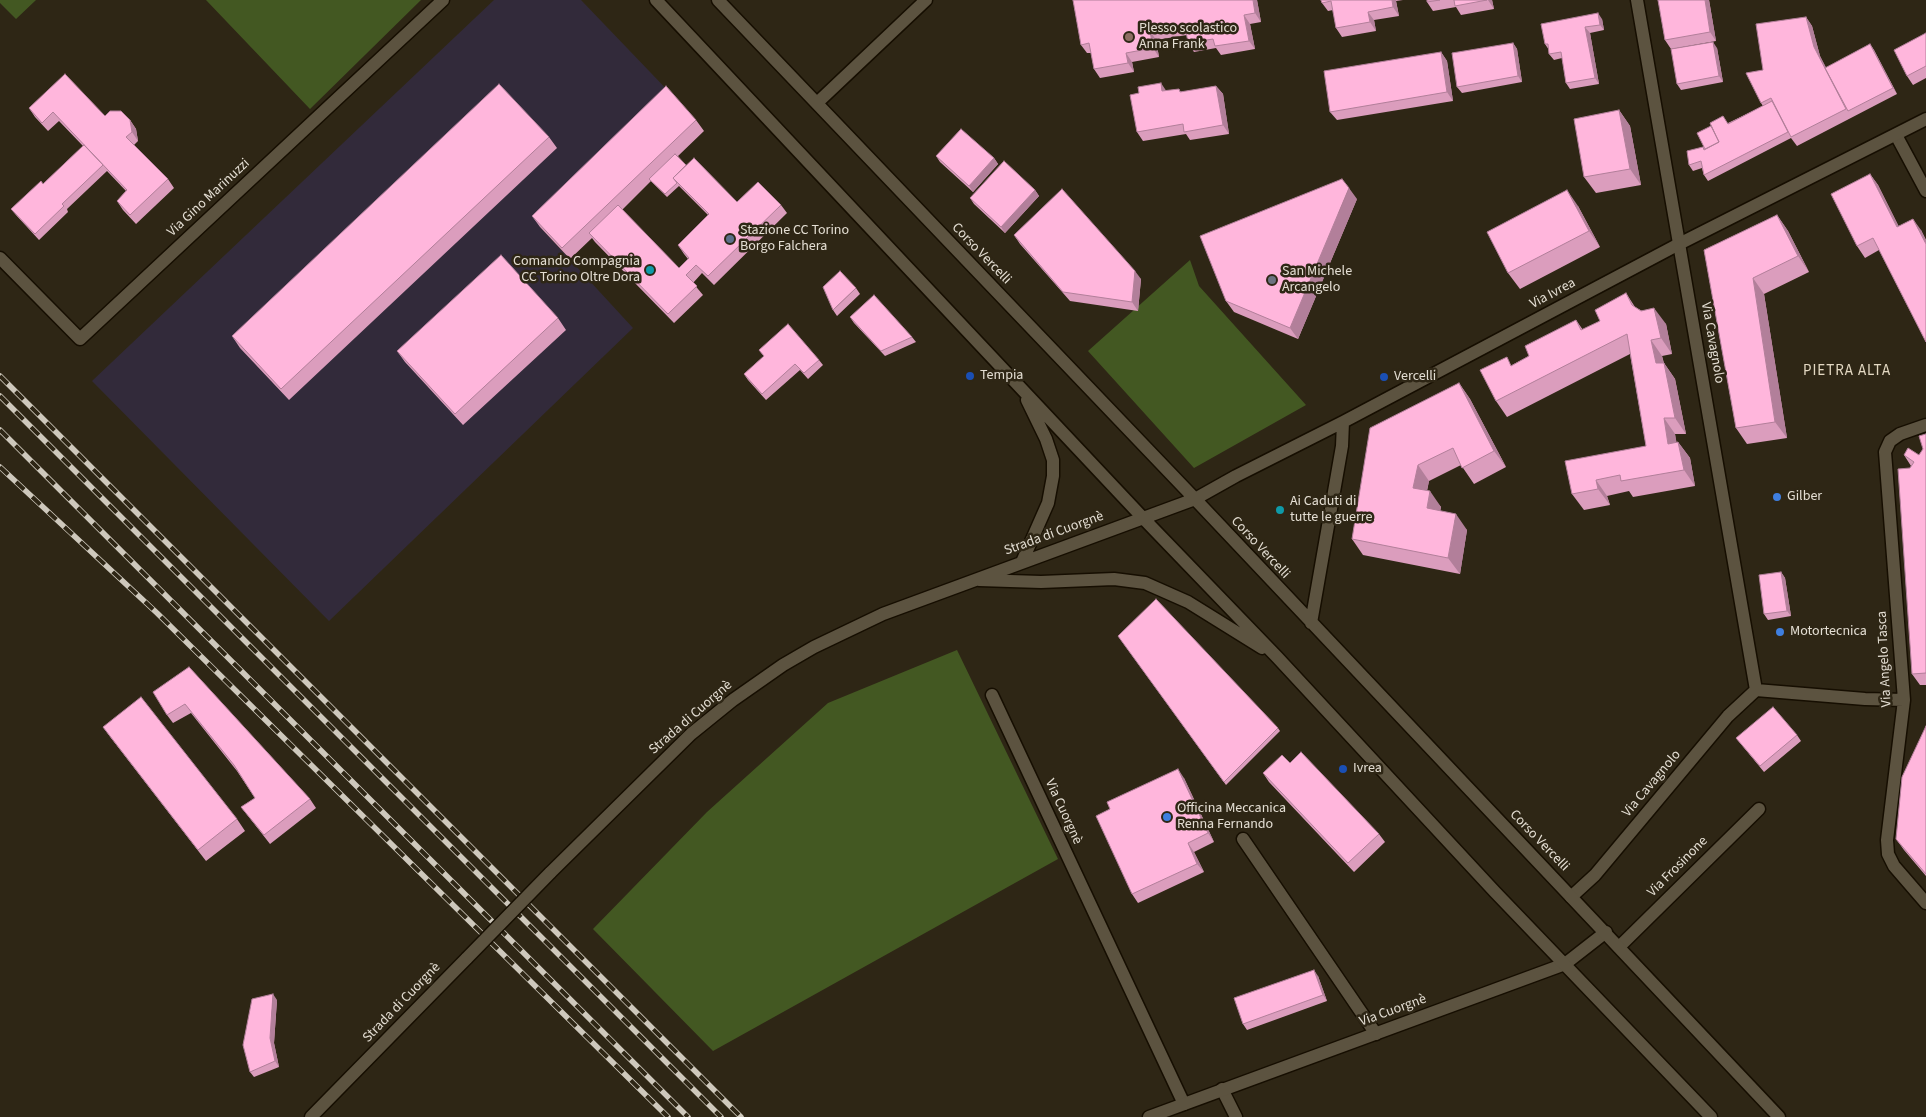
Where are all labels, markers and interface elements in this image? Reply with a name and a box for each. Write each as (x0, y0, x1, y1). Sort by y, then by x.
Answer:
place label: Plesso scolastico Anna Frank (1139, 21, 1237, 54)
marker: Plesso scolastico Anna Frank (1123, 31, 1135, 43)
street label: Via Gino Marinuzzi (164, 155, 254, 241)
street label: Corso Vercelli (948, 220, 1014, 288)
place label: Stazione CC Torino Borgo Falchera (740, 223, 849, 256)
marker: Stazione CC Torino Borgo Falchera (724, 233, 736, 245)
place label: Comando Compagnia CC Torino Oltre Dora (513, 254, 640, 286)
marker: Comando Compagnia CC Torino Oltre Dora (644, 264, 656, 276)
place label: San Michele Arcangelo (1282, 264, 1352, 296)
marker: San Michele Arcangelo (1266, 274, 1278, 286)
street label: Via Ivrea (1527, 275, 1579, 313)
street label: Via Cavagnolo (1697, 301, 1727, 385)
district label: PIETRA ALTA (1802, 363, 1892, 381)
place label: Tempia (980, 368, 1023, 384)
place label: Vercelli (1394, 369, 1436, 385)
marker: Tempia (964, 370, 976, 382)
marker: Vercelli (1378, 371, 1390, 383)
place label: Gilber (1787, 489, 1822, 505)
marker: Gilber (1771, 491, 1783, 503)
place label: Ai Caduti di tutte le guerre (1290, 494, 1373, 526)
marker: Ai Caduti di tutte le guerre (1274, 504, 1286, 516)
street label: Strada di Cuorgnè (1002, 508, 1106, 560)
street label: Corso Vercelli (1227, 513, 1293, 583)
street label: Via Angelo Tasca (1874, 611, 1896, 707)
place label: Motortecnica (1790, 624, 1867, 640)
marker: Motortecnica (1774, 626, 1786, 638)
street label: Strada di Cuorgnè (646, 677, 736, 759)
street label: Via Cavagnolo (1619, 747, 1685, 821)
place label: Ivrea (1353, 761, 1382, 777)
marker: Ivrea (1337, 763, 1349, 775)
street label: Via Cuorgnè (1041, 777, 1085, 847)
place label: Officina Meccanica Renna Fernando (1177, 801, 1286, 834)
street label: Corso Vercelli (1506, 807, 1572, 875)
marker: Officina Meccanica Renna Fernando (1161, 811, 1173, 823)
street label: Via Frosinone (1644, 833, 1712, 901)
street label: Strada di Cuorgnè (360, 960, 444, 1046)
street label: Via Cuorgnè (1357, 991, 1429, 1031)

